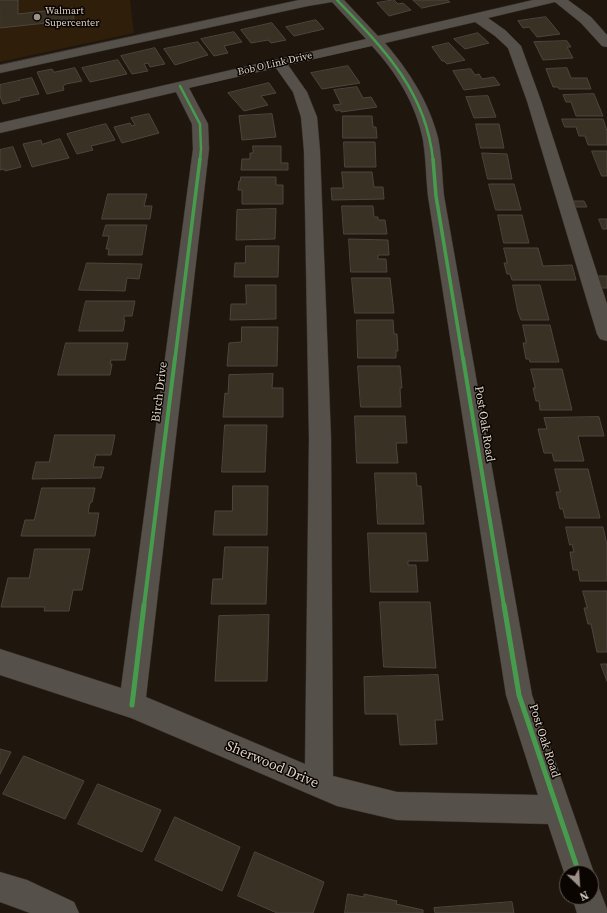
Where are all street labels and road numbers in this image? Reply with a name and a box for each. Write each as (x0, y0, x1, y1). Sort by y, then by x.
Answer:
street label: Bob O Link Drive (237, 50, 313, 78)
street label: Birch Drive (149, 361, 171, 423)
street label: Post Oak Road (471, 385, 497, 463)
street label: Post Oak Road (525, 702, 563, 780)
street label: Sherwood Drive (223, 738, 321, 792)

